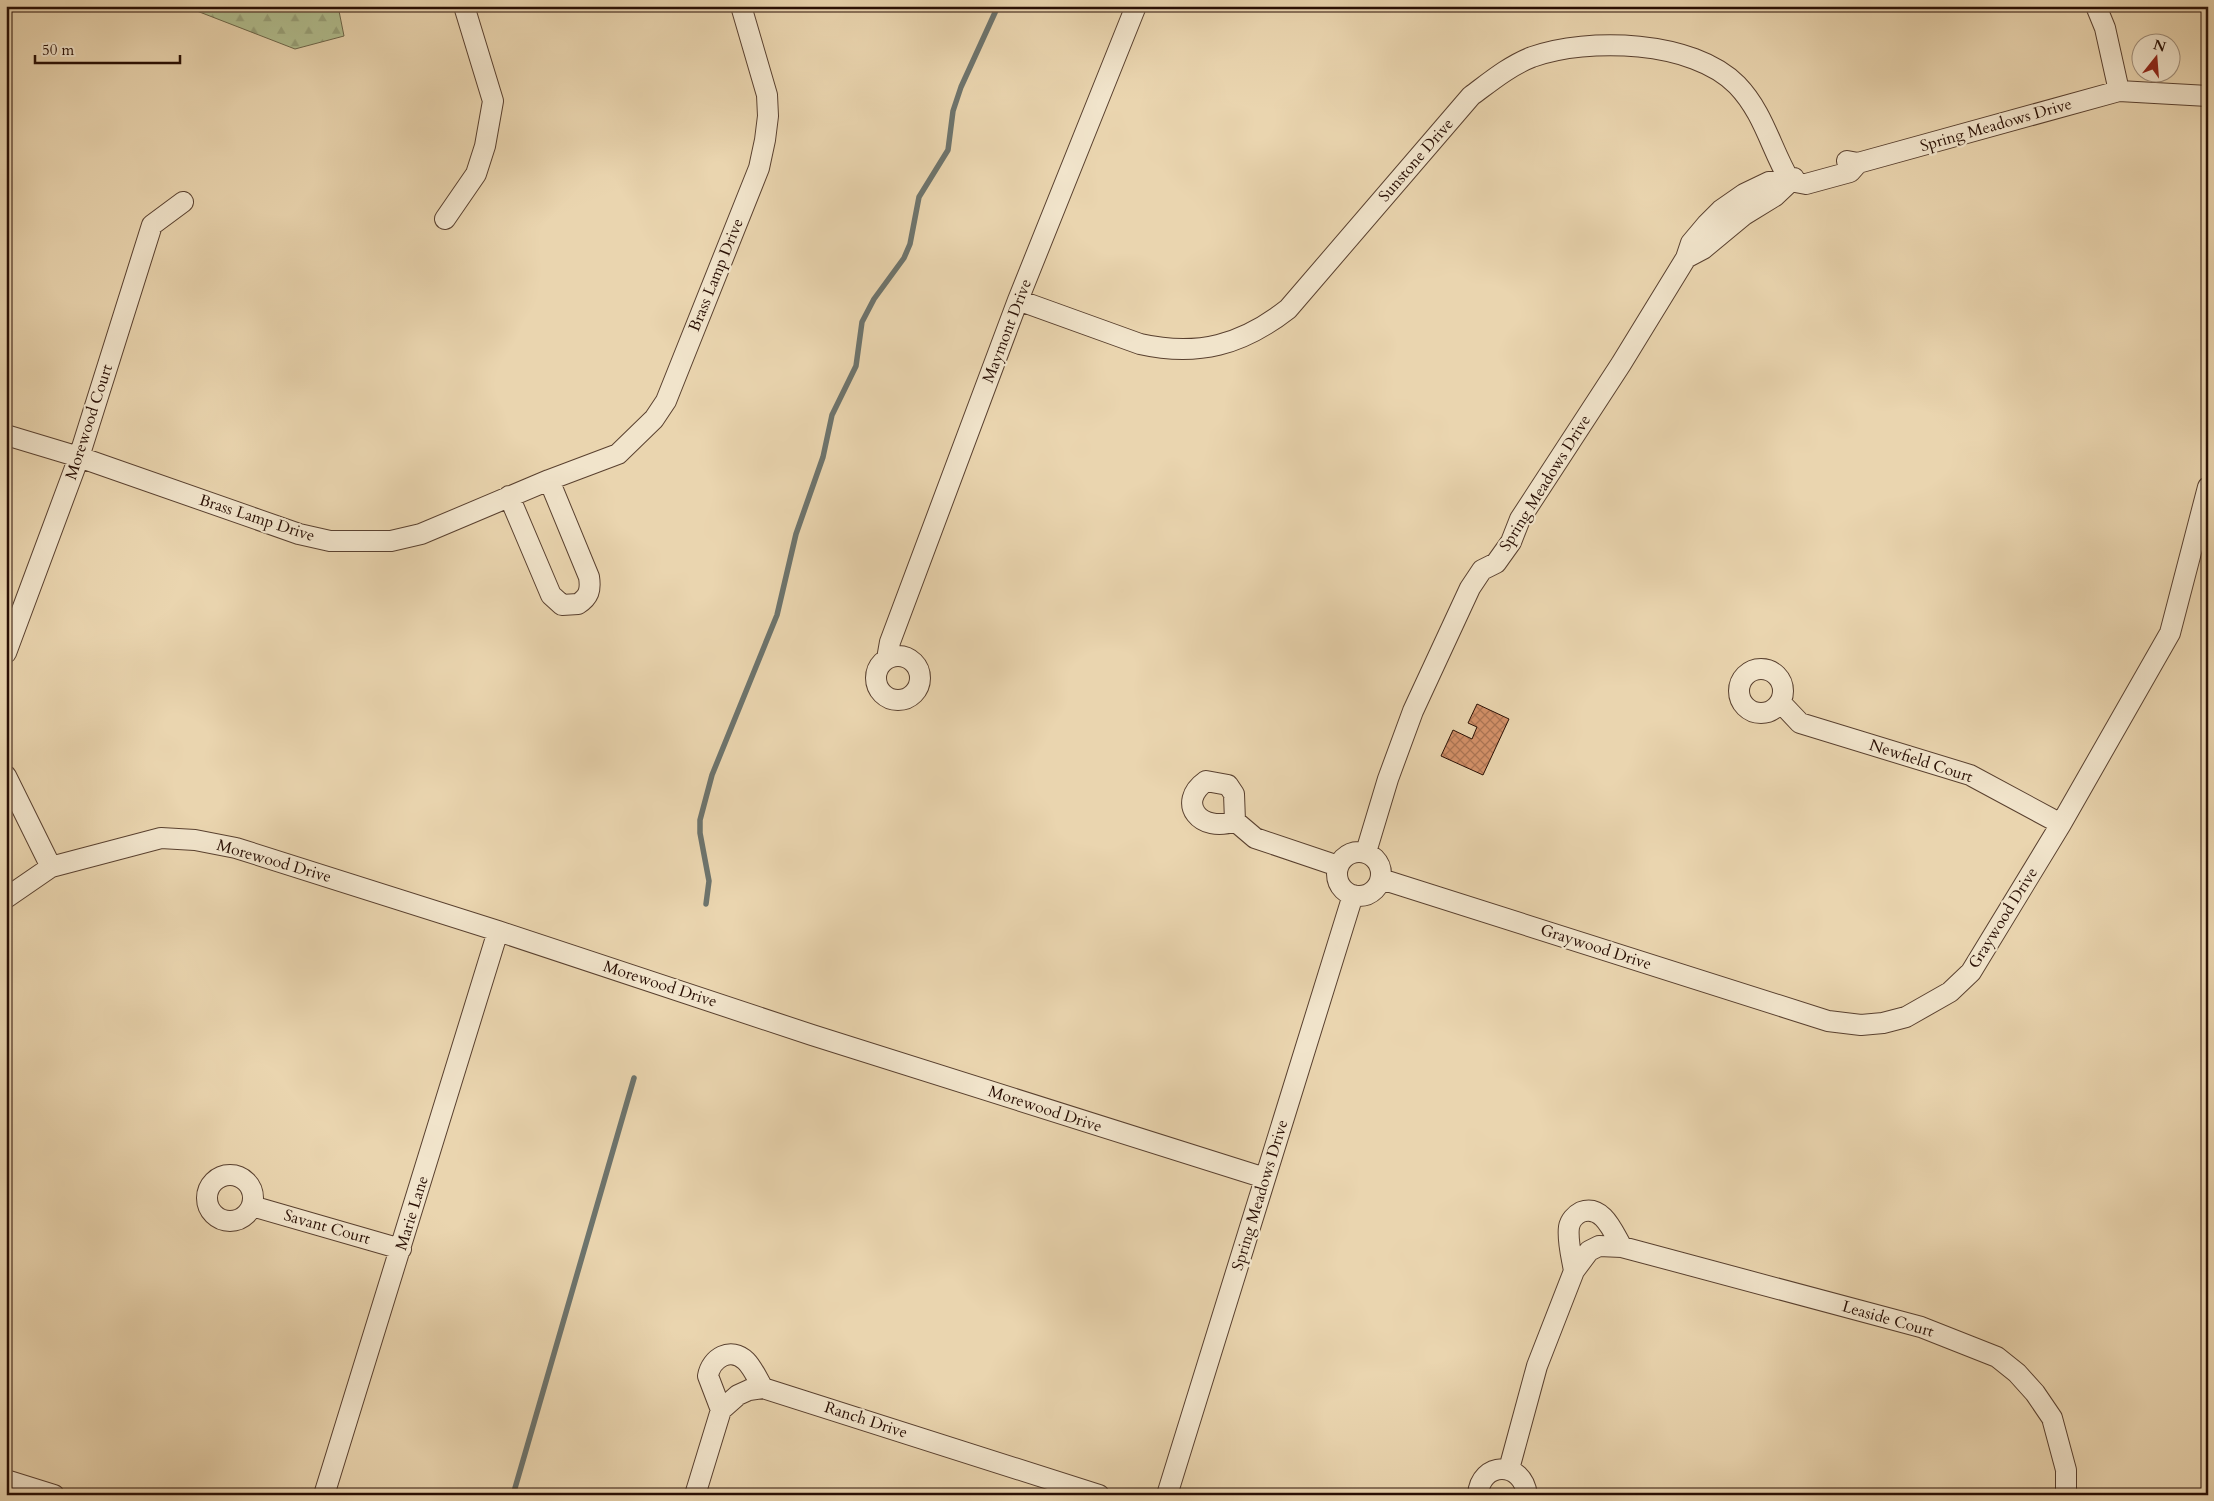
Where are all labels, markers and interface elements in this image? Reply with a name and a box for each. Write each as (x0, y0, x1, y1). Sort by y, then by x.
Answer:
scale bar (35, 32, 180, 64)
north arrow (2132, 32, 2182, 82)
text: N (2151, 35, 2168, 57)
text: 50 m (42, 40, 74, 60)
street label: Spring Meadows Drive (1918, 93, 2074, 157)
street label: Sunstone Drive (1373, 113, 1459, 207)
street label: Brass Lamp Drive (683, 215, 749, 335)
street label: Maymont Drive (977, 276, 1037, 386)
street label: Morewood Court (60, 361, 118, 483)
street label: Spring Meadows Drive (1494, 411, 1596, 555)
street label: Brass Lamp Drive (196, 489, 318, 547)
street label: Newfield Court (1867, 734, 1975, 788)
street label: Morewood Drive (214, 834, 334, 888)
street label: Graywood Drive (1963, 863, 2043, 973)
street label: Graywood Drive (1538, 919, 1654, 975)
street label: Morewood Drive (600, 955, 720, 1013)
street label: Morewood Drive (985, 1080, 1105, 1138)
street label: Spring Meadows Drive (1227, 1117, 1293, 1273)
street label: Marie Lane (390, 1173, 434, 1253)
street label: Savant Court (281, 1204, 373, 1250)
street label: Leaside Court (1840, 1295, 1936, 1343)
street label: Ranch Drive (822, 1396, 910, 1444)

